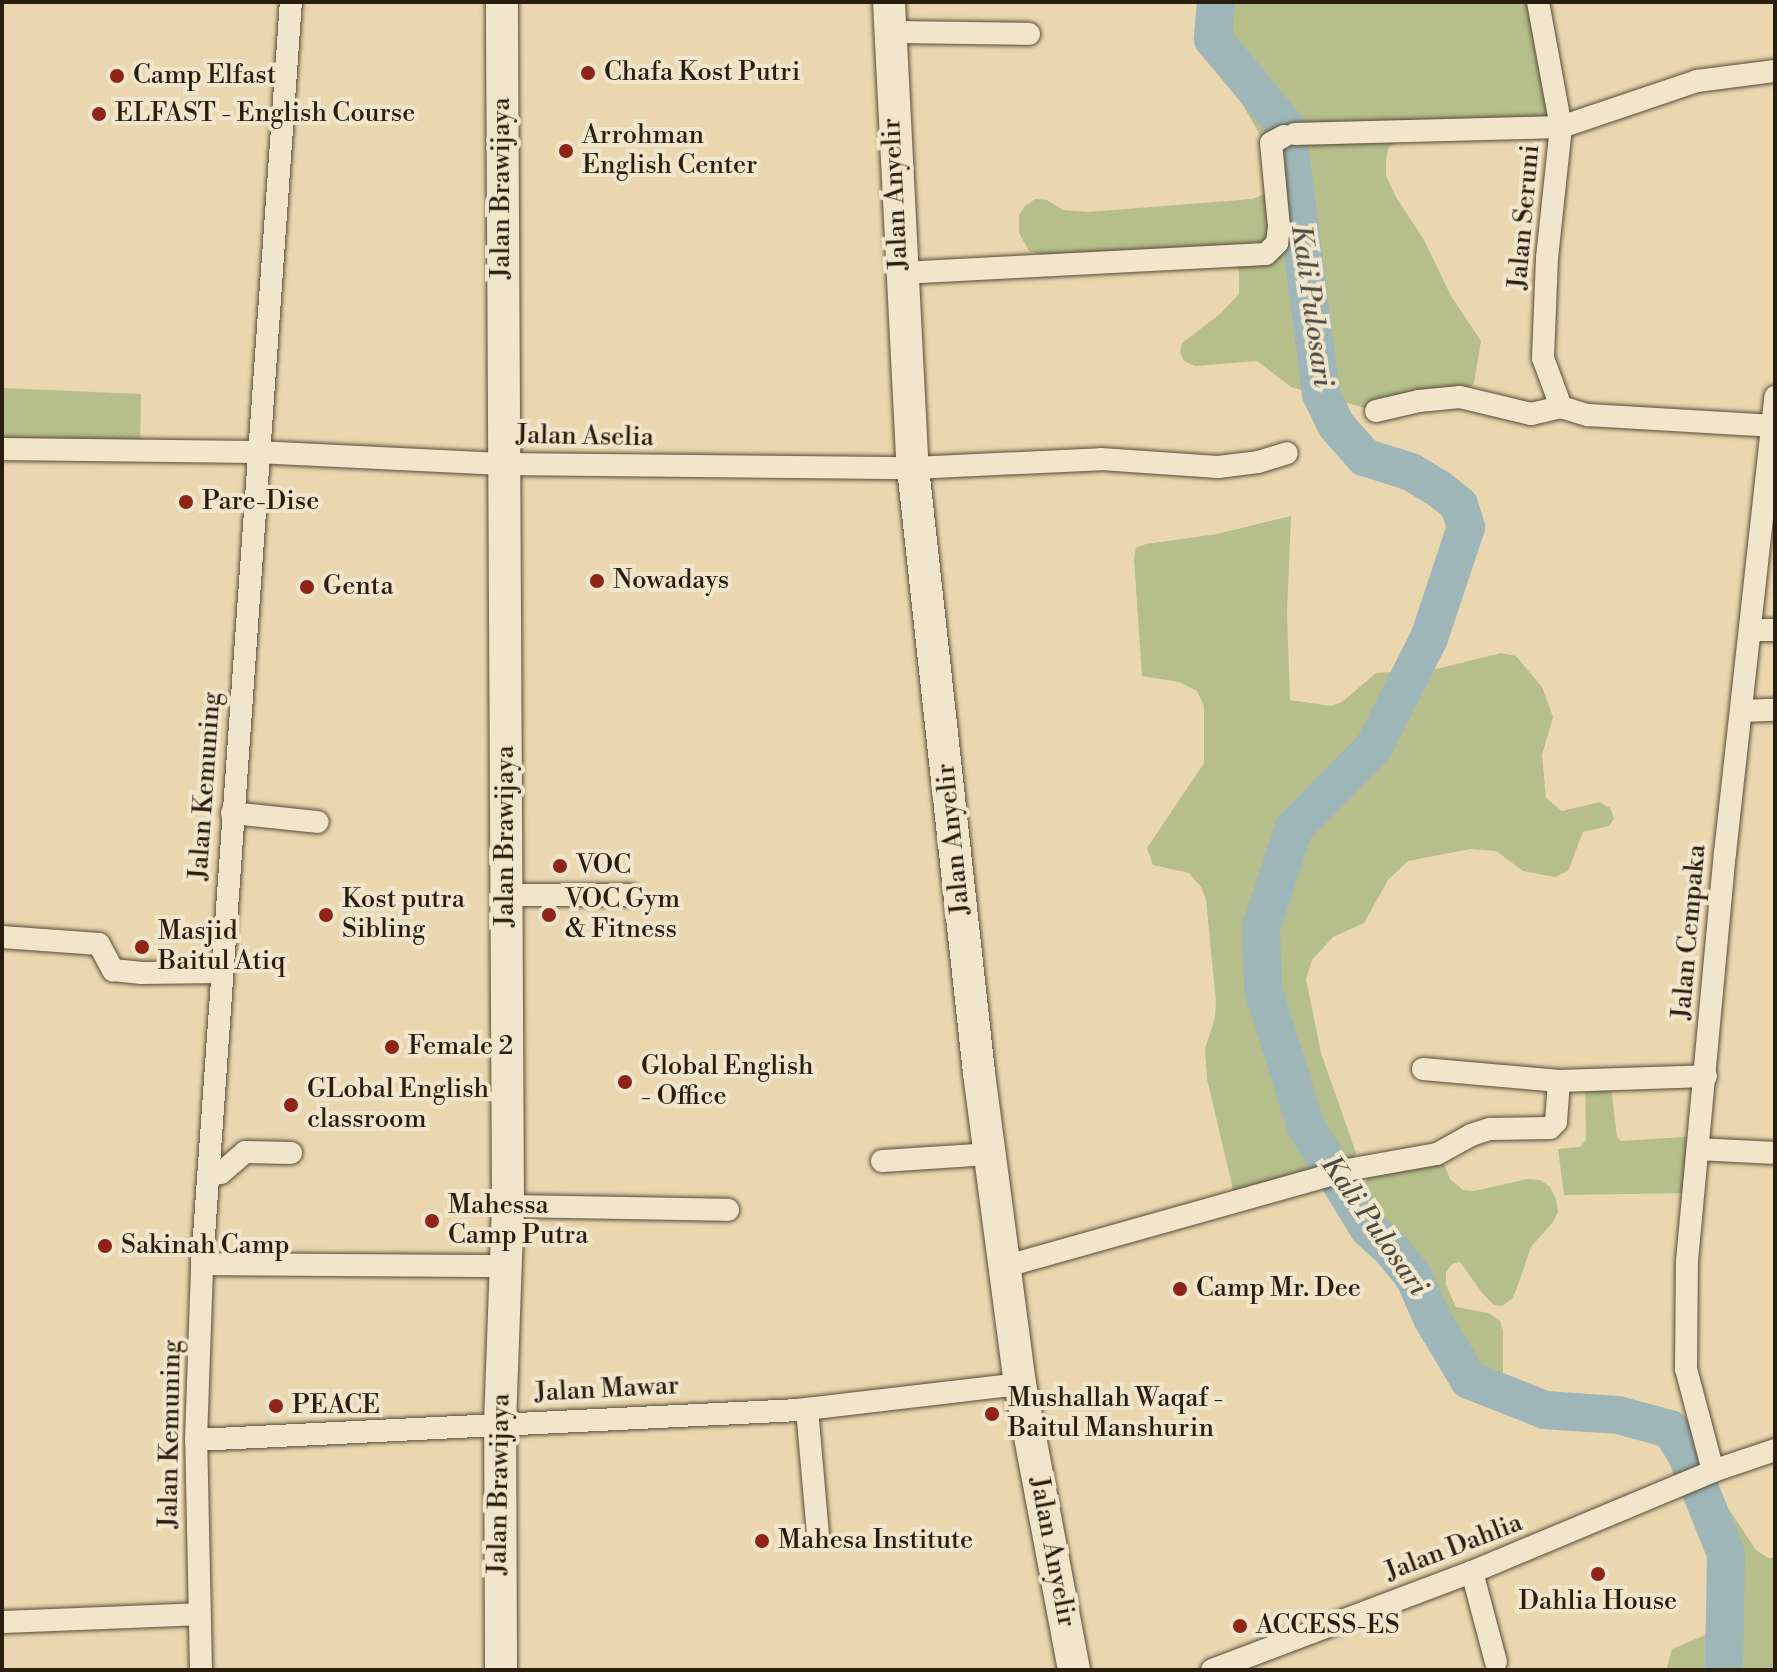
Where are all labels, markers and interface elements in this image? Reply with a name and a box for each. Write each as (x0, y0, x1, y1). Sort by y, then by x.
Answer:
place label: Chafa Kost Putri (604, 57, 800, 89)
place label: Camp Elfast (133, 60, 276, 92)
marker: Chafa Kost Putri (579, 64, 597, 82)
marker: Camp Elfast (108, 67, 126, 85)
street label: Jalan Brawijaya (486, 97, 518, 279)
place label: ELFAST - English Course (115, 98, 415, 130)
marker: ELFAST - English Course (90, 105, 108, 123)
street label: Jalan Anyelir (876, 117, 916, 271)
place label: Arrohman English Center (582, 120, 757, 182)
marker: Arrohman English Center (557, 142, 575, 160)
street label: Jalan Seruni (1503, 144, 1547, 290)
water label: Kali Pulosari (1283, 223, 1339, 389)
street label: Jalan Aselia (516, 420, 654, 454)
place label: Pare-Dise (202, 486, 319, 518)
marker: Pare-Dise (177, 493, 195, 511)
place label: Nowadays (613, 565, 729, 597)
place label: Genta (323, 571, 394, 603)
marker: Nowadays (588, 572, 606, 590)
marker: Genta (298, 578, 316, 596)
street label: Jalan Kemuning (184, 691, 228, 881)
street label: Jalan Brawijaya (490, 745, 522, 927)
street label: Jalan Anyelir (931, 762, 977, 916)
street label: Jalan Cempaka (1667, 843, 1713, 1021)
place label: VOC (576, 850, 631, 882)
marker: VOC (551, 857, 569, 875)
place label: Kost putra Sibling (342, 884, 465, 946)
place label: VOC Gym & Fitness (565, 884, 680, 946)
marker: Kost putra Sibling (317, 906, 335, 924)
marker: VOC Gym & Fitness (540, 906, 558, 924)
place label: Masjid Baitul Atiq (158, 916, 285, 978)
marker: Masjid Baitul Atiq (133, 938, 151, 956)
place label: Female 2 (408, 1031, 513, 1063)
marker: Female 2 (383, 1038, 401, 1056)
place label: Global English - Office (641, 1051, 814, 1112)
marker: Global English - Office (616, 1073, 634, 1091)
place label: GLobal English classroom (307, 1074, 489, 1136)
marker: GLobal English classroom (282, 1096, 300, 1114)
water label: Kali Pulosari (1313, 1149, 1435, 1303)
place label: Mahessa Camp Putra (448, 1190, 588, 1252)
marker: Mahessa Camp Putra (423, 1212, 441, 1230)
place label: Sakinah Camp (121, 1230, 289, 1262)
marker: Sakinah Camp (96, 1237, 114, 1255)
place label: Camp Mr. Dee (1196, 1273, 1361, 1305)
marker: Camp Mr. Dee (1171, 1280, 1189, 1298)
street label: Jalan Kemuning (154, 1339, 188, 1529)
street label: Jalan Mawar (534, 1371, 680, 1409)
place label: Mushallah Waqaf - Baitul Manshurin (1008, 1383, 1224, 1444)
place label: PEACE (292, 1390, 380, 1422)
street label: Jalan Brawijaya (483, 1393, 517, 1575)
marker: PEACE (267, 1397, 285, 1415)
marker: Mushallah Waqaf - Baitul Manshurin (983, 1405, 1001, 1423)
street label: Jalan Anyelir (1022, 1474, 1082, 1630)
street label: Jalan Dahlia (1381, 1508, 1527, 1588)
place label: Mahesa Institute (778, 1525, 973, 1557)
marker: Mahesa Institute (753, 1532, 771, 1550)
marker: Dahlia House (1589, 1565, 1607, 1583)
place label: Dahlia House (1519, 1586, 1677, 1618)
place label: ACCESS-ES (1256, 1610, 1400, 1642)
marker: ACCESS-ES (1231, 1617, 1249, 1635)

